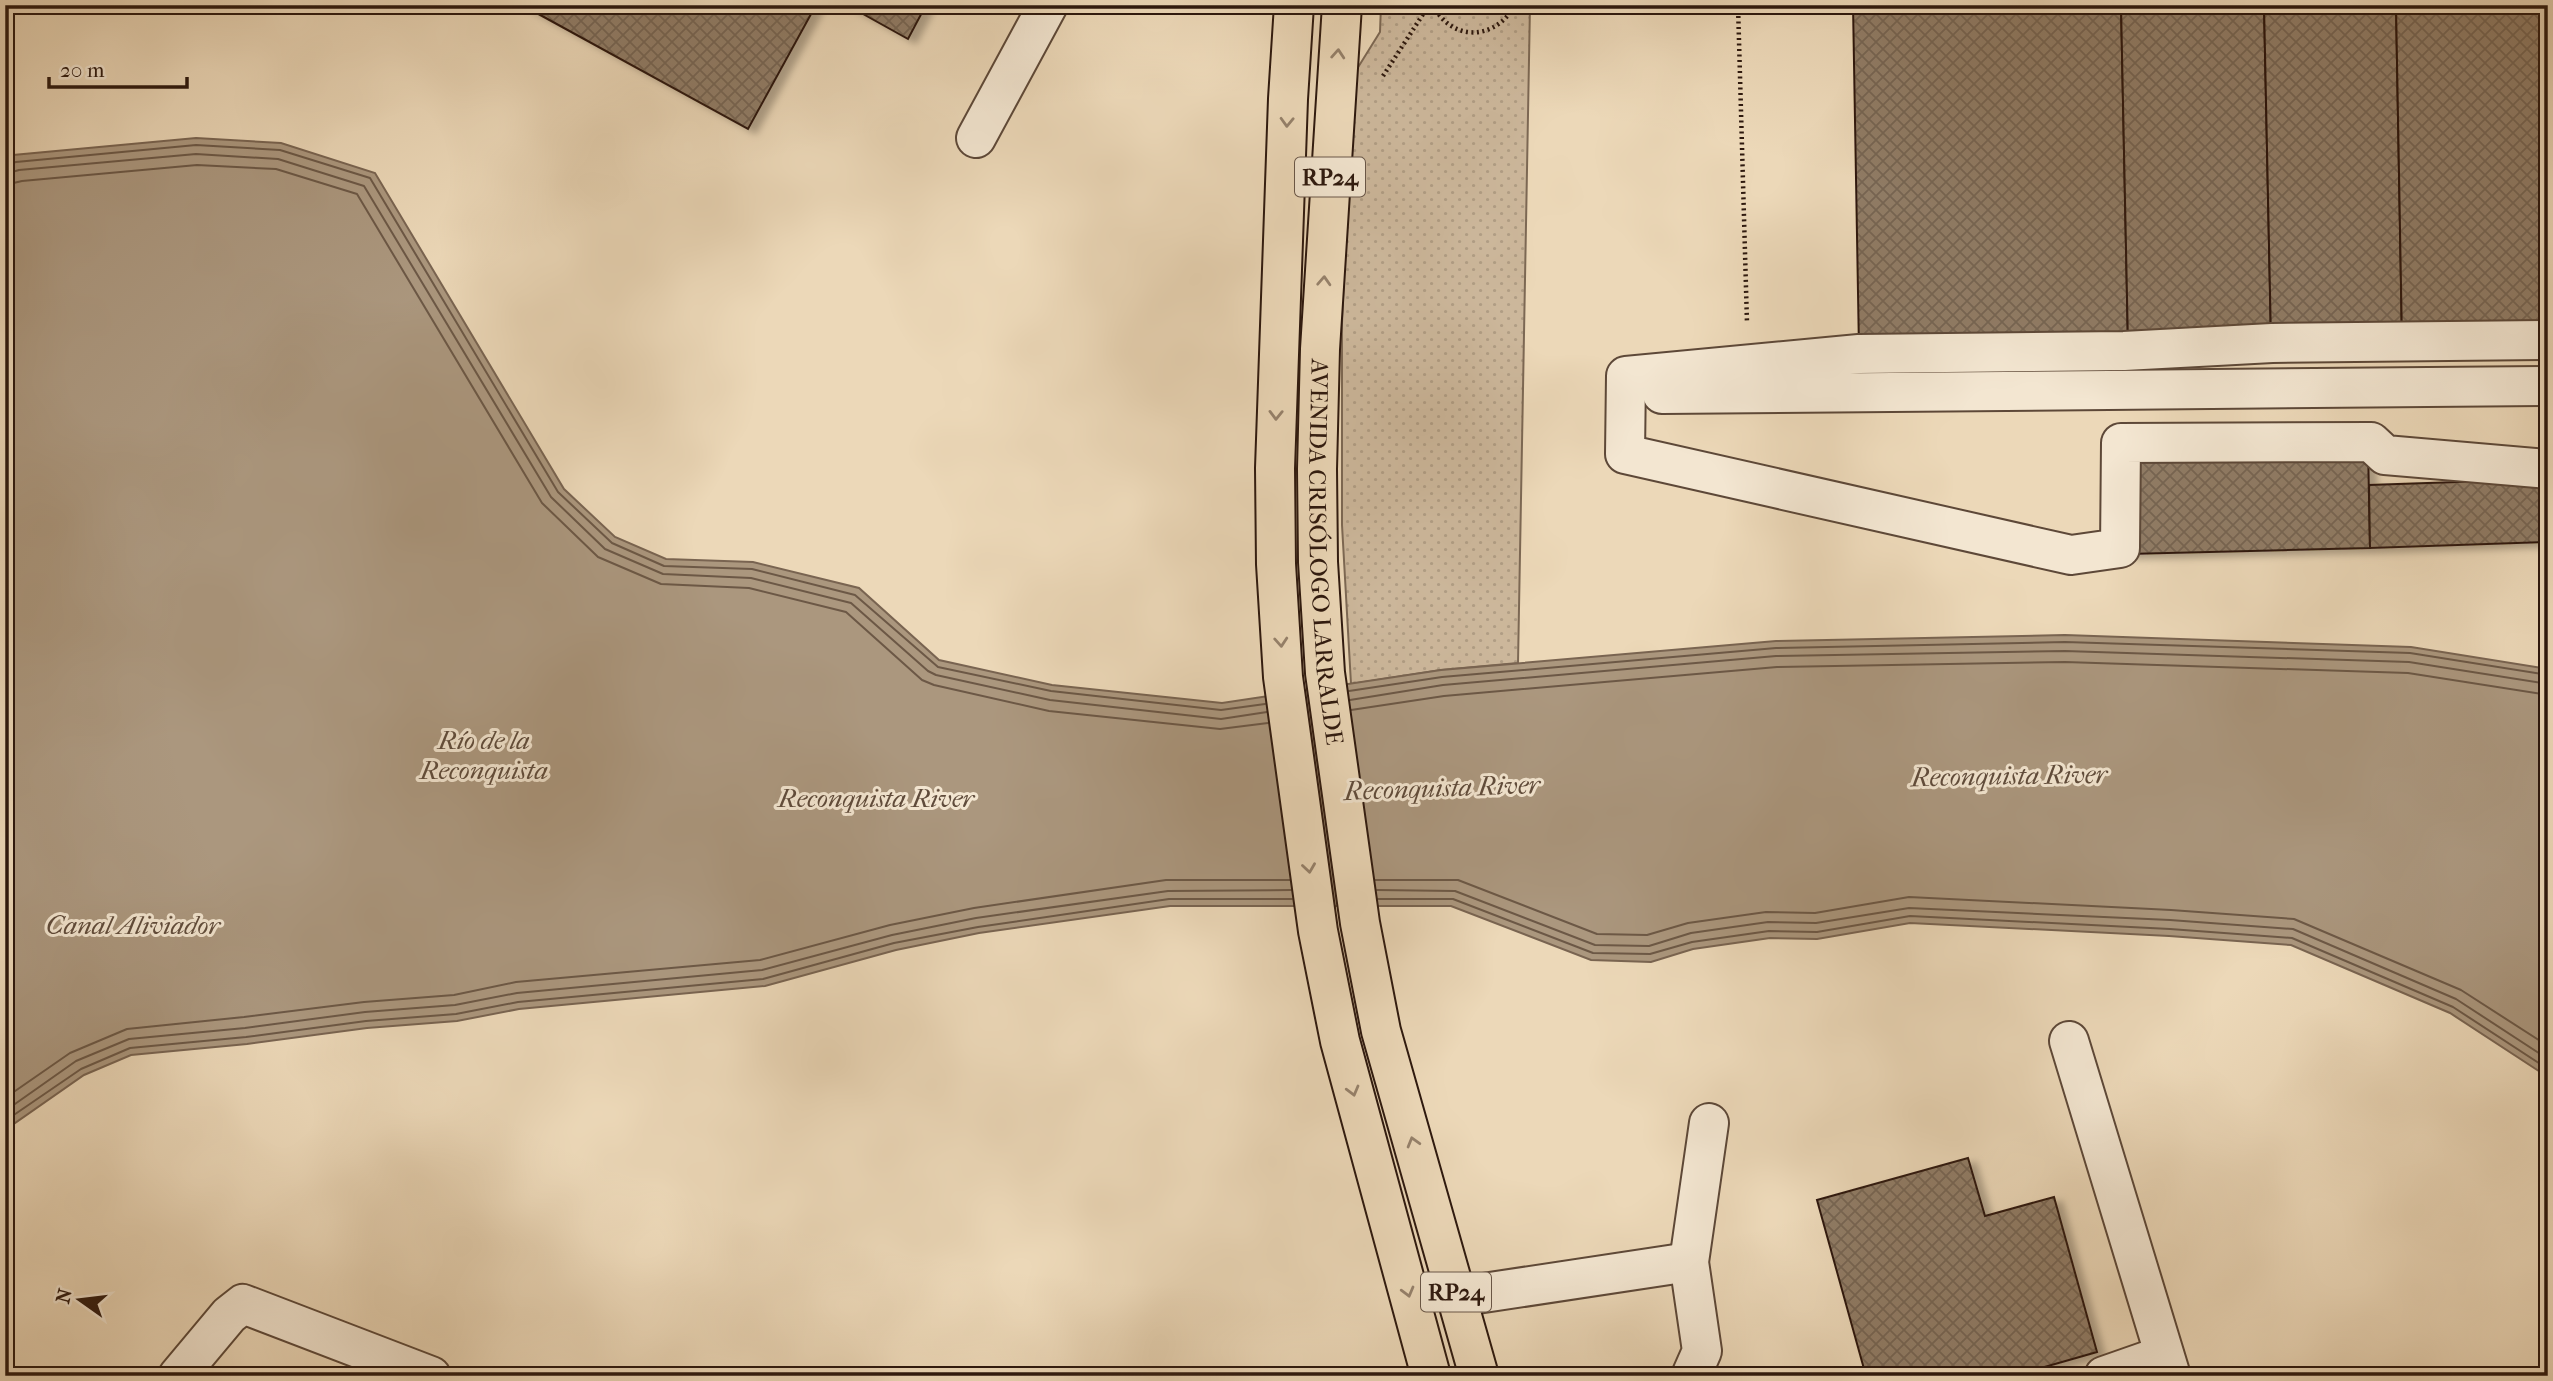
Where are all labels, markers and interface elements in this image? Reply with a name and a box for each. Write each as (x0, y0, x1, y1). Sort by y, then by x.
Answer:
scale bar (49, 46, 187, 90)
one-way arrow (1330, 48, 1345, 59)
text: 20 m (60, 58, 105, 82)
one-way arrow (1279, 117, 1294, 128)
road number: RP24 (1295, 158, 1365, 196)
one-way arrow (1317, 275, 1332, 286)
street label: AVENIDA CRISÓLOGO LARRALDE (1303, 357, 1349, 747)
one-way arrow (1268, 410, 1284, 421)
one-way arrow (1273, 637, 1288, 648)
water label: Río de la Reconquista (418, 725, 548, 786)
water label: Reconquista River (1909, 759, 2110, 793)
water label: Reconquista River (1342, 769, 1543, 807)
water label: Reconquista River (776, 783, 976, 814)
one-way arrow (1301, 862, 1316, 874)
water label: Canal Aliviador (46, 910, 222, 941)
one-way arrow (1345, 1085, 1360, 1097)
one-way arrow (1406, 1137, 1421, 1149)
north arrow (46, 1266, 116, 1336)
road number: RP24 (1421, 1273, 1491, 1312)
text: N (52, 1286, 77, 1306)
one-way arrow (1400, 1286, 1414, 1298)

